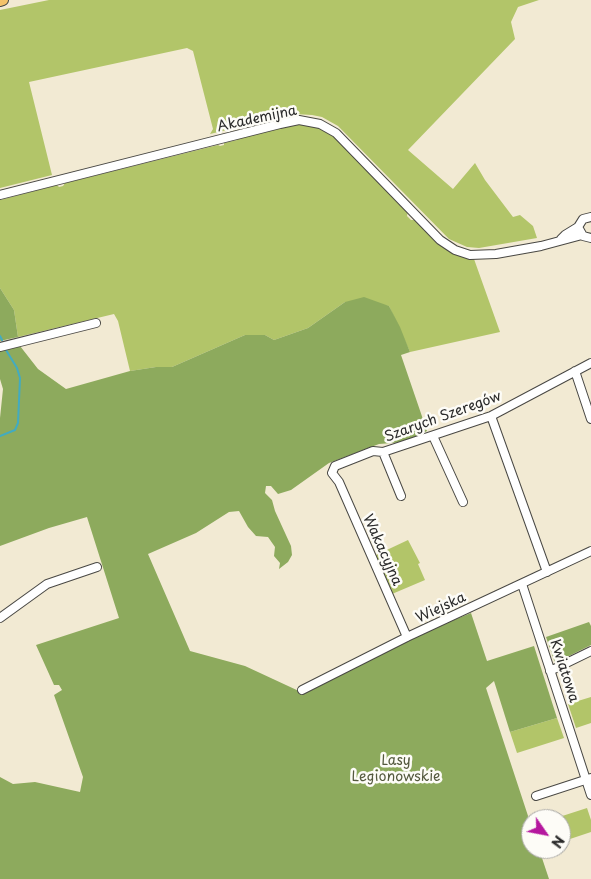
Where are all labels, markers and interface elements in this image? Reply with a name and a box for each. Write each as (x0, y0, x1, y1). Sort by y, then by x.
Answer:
street label: Akademijna (216, 102, 298, 136)
street label: Szarych Szeregów (382, 388, 504, 446)
street label: Wakacyjna (359, 512, 405, 588)
street label: Wiejska (413, 589, 469, 627)
street label: Kwiatowa (546, 637, 582, 705)
park label: Lasy Legionowskie (352, 753, 440, 786)
north arrow (521, 809, 571, 859)
text: N (546, 832, 570, 852)

